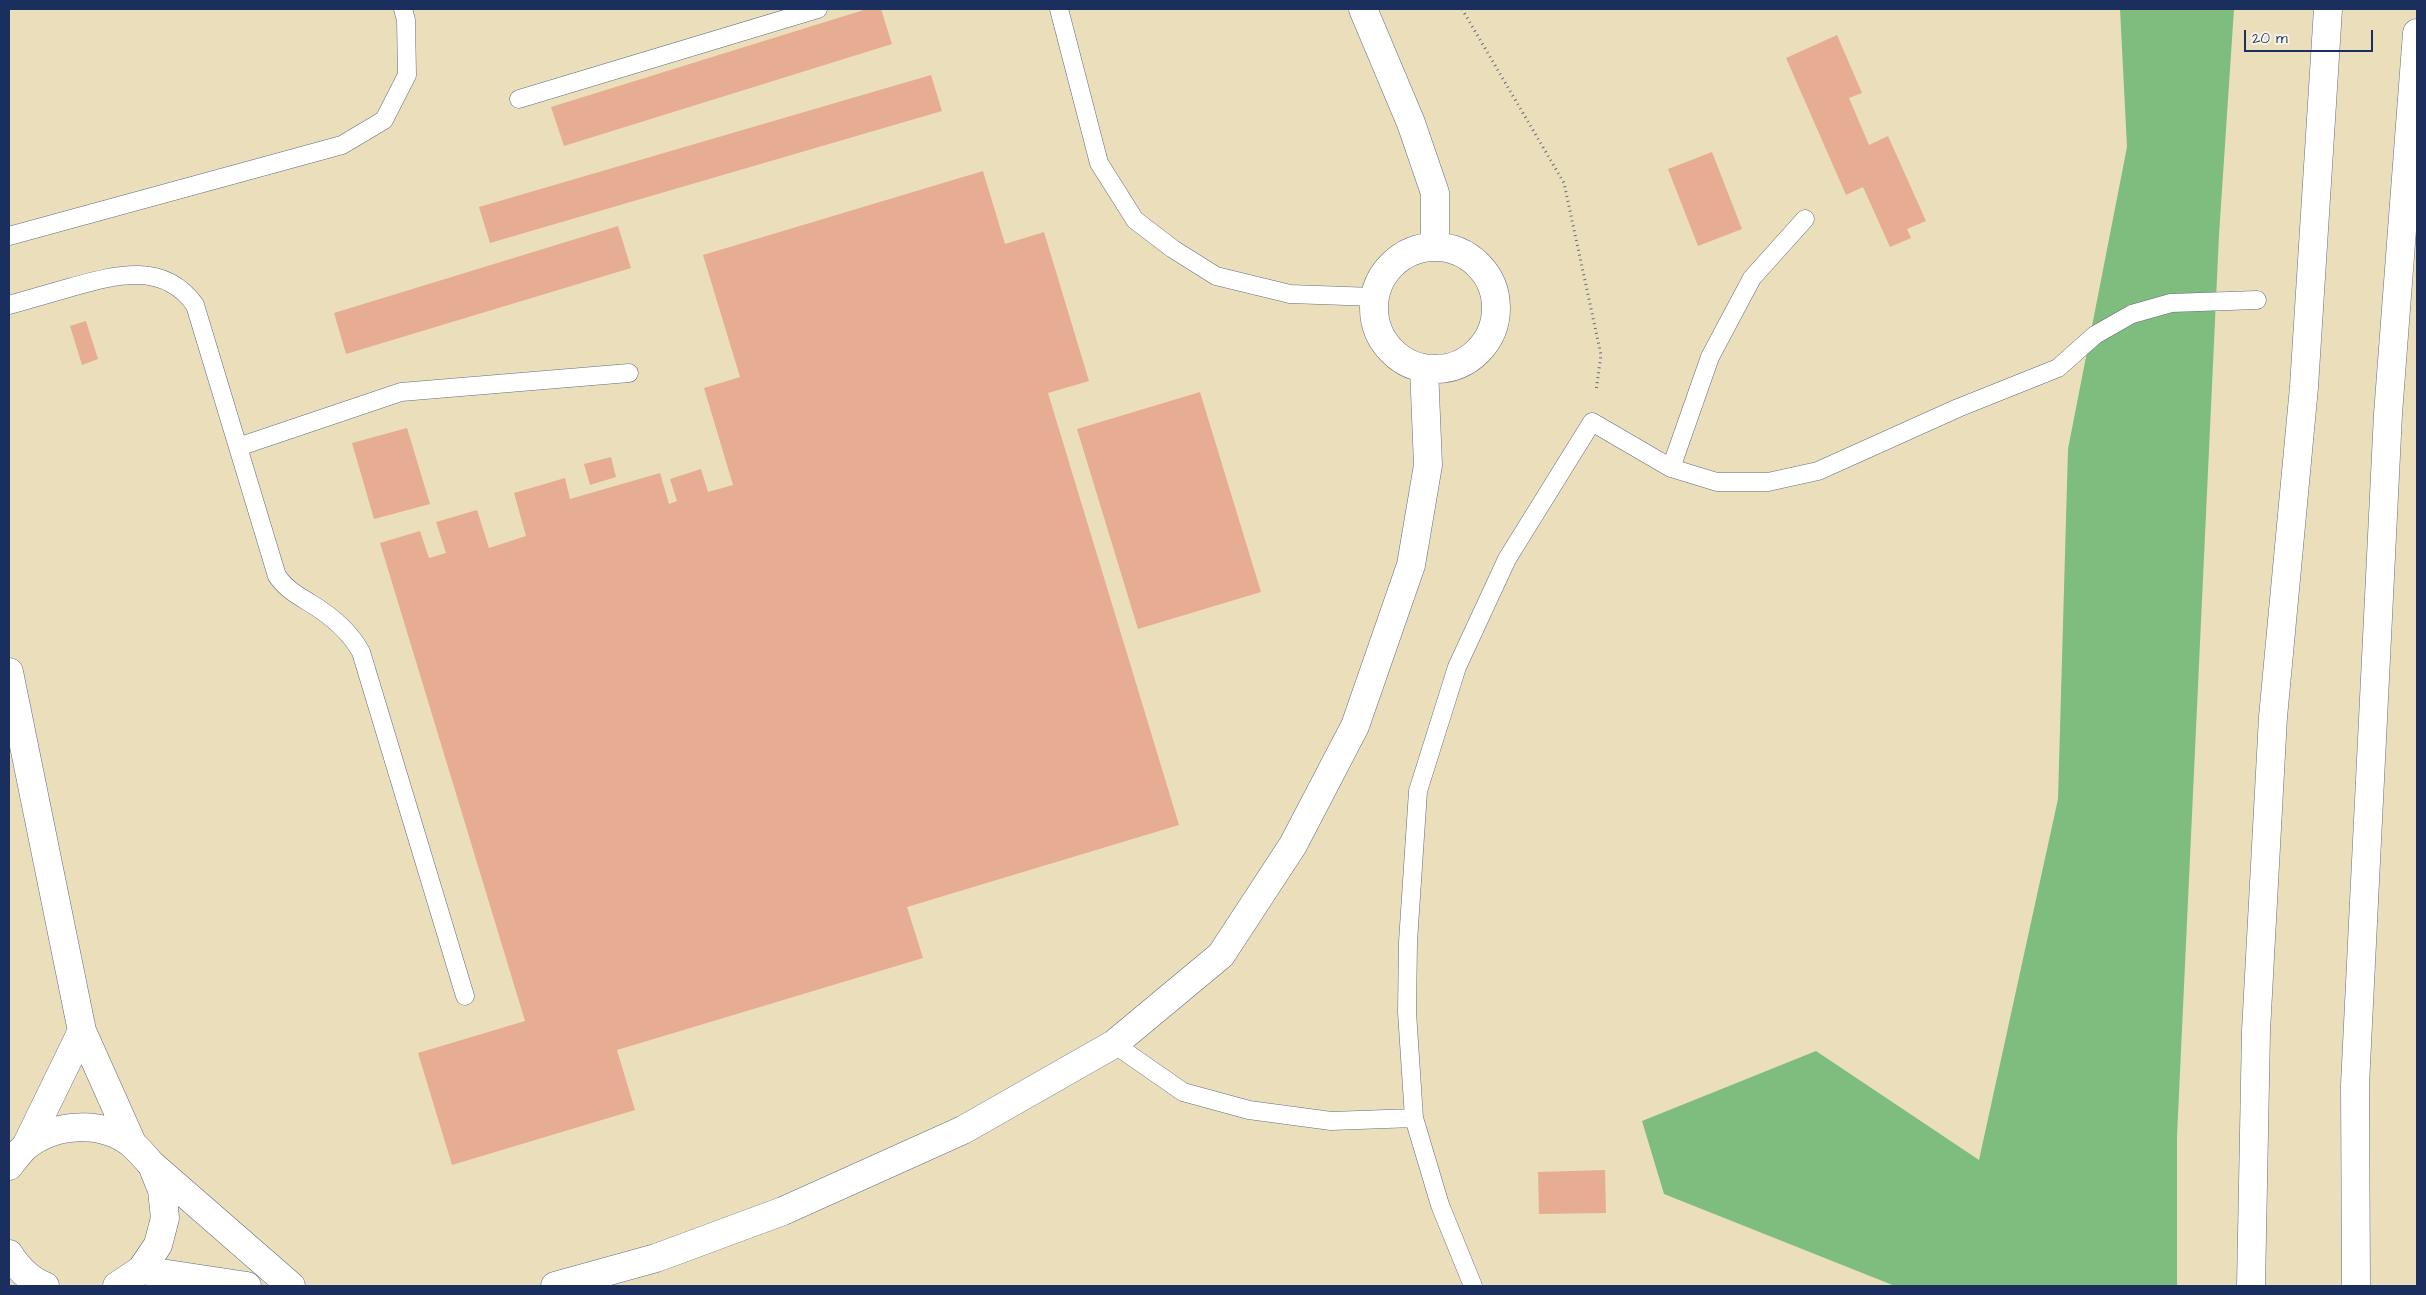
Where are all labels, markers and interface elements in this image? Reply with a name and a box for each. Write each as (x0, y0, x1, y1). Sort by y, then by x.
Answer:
scale bar (2246, 20, 2375, 52)
text: 20 m (2252, 28, 2288, 49)

